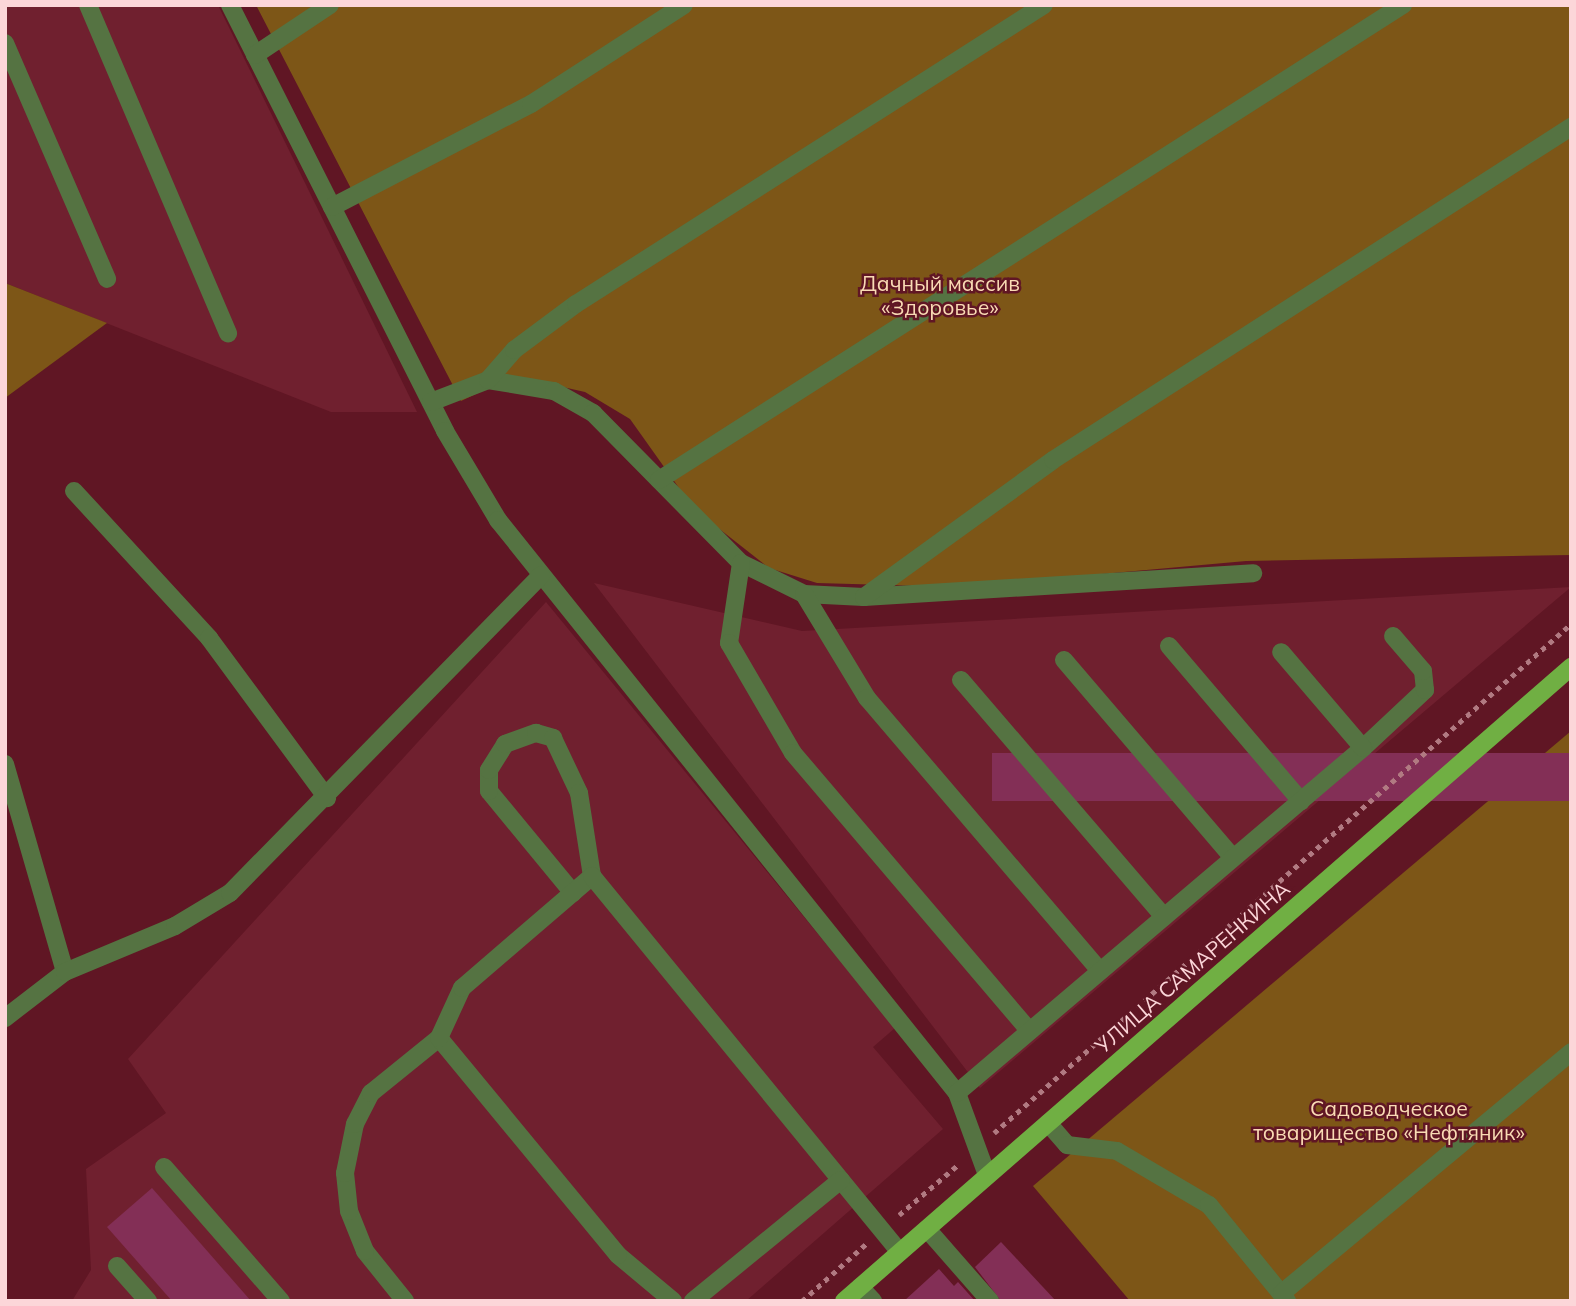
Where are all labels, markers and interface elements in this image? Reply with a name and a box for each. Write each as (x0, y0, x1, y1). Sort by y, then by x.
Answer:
park label: Дачный массив «Здоровье» (860, 270, 1020, 320)
street label: УЛИЦА САМАРЕНКИНА (1090, 876, 1294, 1058)
park label: Садоводческое товарищество «Нефтяник» (1253, 1095, 1525, 1145)

